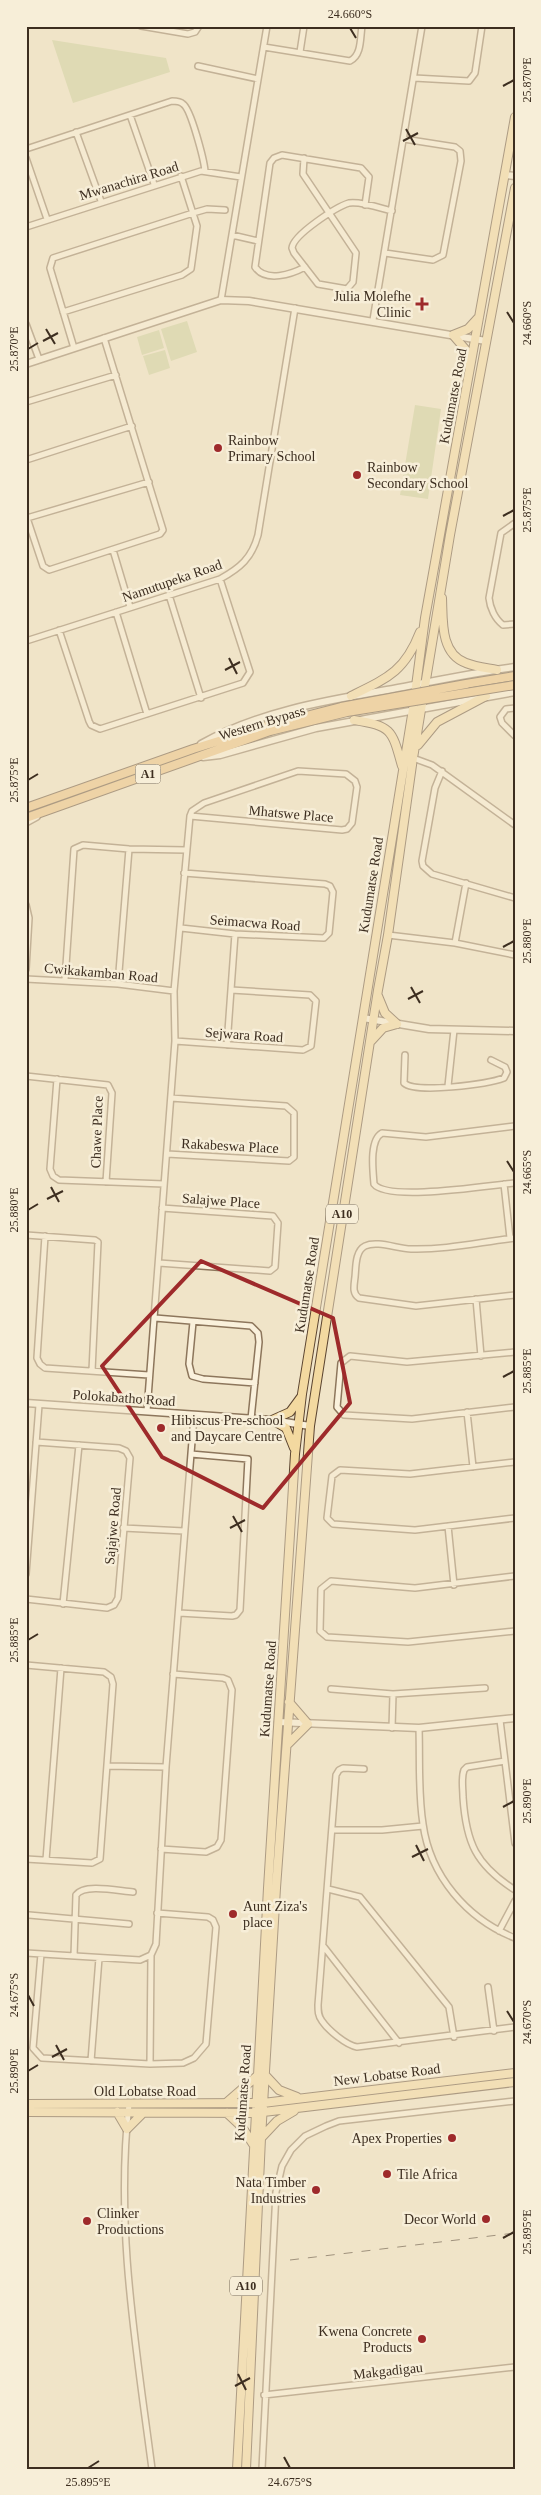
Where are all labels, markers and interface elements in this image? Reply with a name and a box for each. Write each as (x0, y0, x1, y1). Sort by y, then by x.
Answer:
text: 24.660°S (328, 7, 372, 21)
text: 25.870°E (520, 57, 534, 103)
street label: Mwanachira Road (78, 159, 180, 203)
place label: Julia Molefhe Clinic (334, 289, 411, 320)
marker: Julia Molefhe Clinic (415, 297, 429, 311)
text: 24.660°S (520, 301, 534, 345)
text: 25.870°E (7, 326, 21, 372)
street label: Kudumatse Road (436, 347, 470, 445)
place label: Rainbow Primary School (228, 433, 316, 464)
marker: Rainbow Primary School (212, 442, 224, 454)
place label: Rainbow Secondary School (367, 460, 469, 491)
marker: Rainbow Secondary School (351, 469, 363, 481)
text: 25.875°E (520, 487, 534, 533)
street label: Namutupeka Road (120, 557, 224, 605)
street label: Western Bypass (217, 703, 307, 743)
text: 25.875°E (7, 757, 21, 803)
road number: A1 (136, 764, 160, 784)
street label: Mhatswe Place (248, 803, 334, 825)
street label: Kudumatse Road (356, 836, 386, 934)
street label: Seimacwa Road (209, 912, 301, 934)
text: 25.880°E (520, 918, 534, 964)
street label: Cwikakamban Road (44, 961, 158, 985)
street label: Sejwara Road (204, 1025, 284, 1045)
street label: Chawe Place (88, 1095, 106, 1169)
street label: Rakabeswa Place (181, 1136, 279, 1156)
text: 24.665°S (520, 1150, 534, 1194)
text: 25.880°E (7, 1187, 21, 1233)
street label: Salajwe Place (182, 1191, 260, 1211)
road number: A10 (326, 1204, 358, 1224)
street label: Kudumatse Road (292, 1236, 322, 1334)
text: 25.885°E (520, 1348, 534, 1394)
street label: Polokabatho Road (72, 1387, 176, 1409)
place label: Hibiscus Pre-school and Daycare Centre (171, 1413, 283, 1444)
marker: Hibiscus Pre-school and Daycare Centre (155, 1422, 167, 1434)
street label: Sajajwe Road (102, 1487, 124, 1565)
text: 25.885°E (7, 1617, 21, 1663)
street label: Kudumatse Road (257, 1640, 279, 1738)
text: 25.890°E (520, 1778, 534, 1824)
place label: Aunt Ziza's place (243, 1899, 307, 1930)
marker: Aunt Ziza's place (227, 1908, 239, 1920)
text: 24.675°S (7, 1973, 21, 2017)
text: 24.670°S (520, 2000, 534, 2044)
street label: Kudumatse Road (232, 2044, 254, 2142)
text: 25.890°E (7, 2048, 21, 2094)
street label: New Lobatse Road (333, 2061, 441, 2089)
street label: Old Lobatse Road (94, 2084, 196, 2099)
place label: Apex Properties (351, 2131, 442, 2146)
marker: Apex Properties (446, 2132, 458, 2144)
place label: Tile Africa (397, 2167, 458, 2182)
marker: Tile Africa (381, 2168, 393, 2180)
place label: Nata Timber Industries (236, 2175, 306, 2206)
marker: Nata Timber Industries (310, 2184, 322, 2196)
place label: Clinker Productions (97, 2206, 164, 2237)
text: 25.895°E (520, 2209, 534, 2255)
place label: Decor World (404, 2212, 476, 2227)
marker: Decor World (480, 2213, 492, 2225)
marker: Clinker Productions (81, 2215, 93, 2227)
road number: A10 (230, 2276, 262, 2296)
place label: Kwena Concrete Products (318, 2324, 412, 2355)
marker: Kwena Concrete Products (416, 2333, 428, 2345)
street label: Makgadigau (352, 2360, 424, 2382)
text: 25.895°E (65, 2475, 111, 2489)
text: 24.675°S (268, 2475, 312, 2489)

